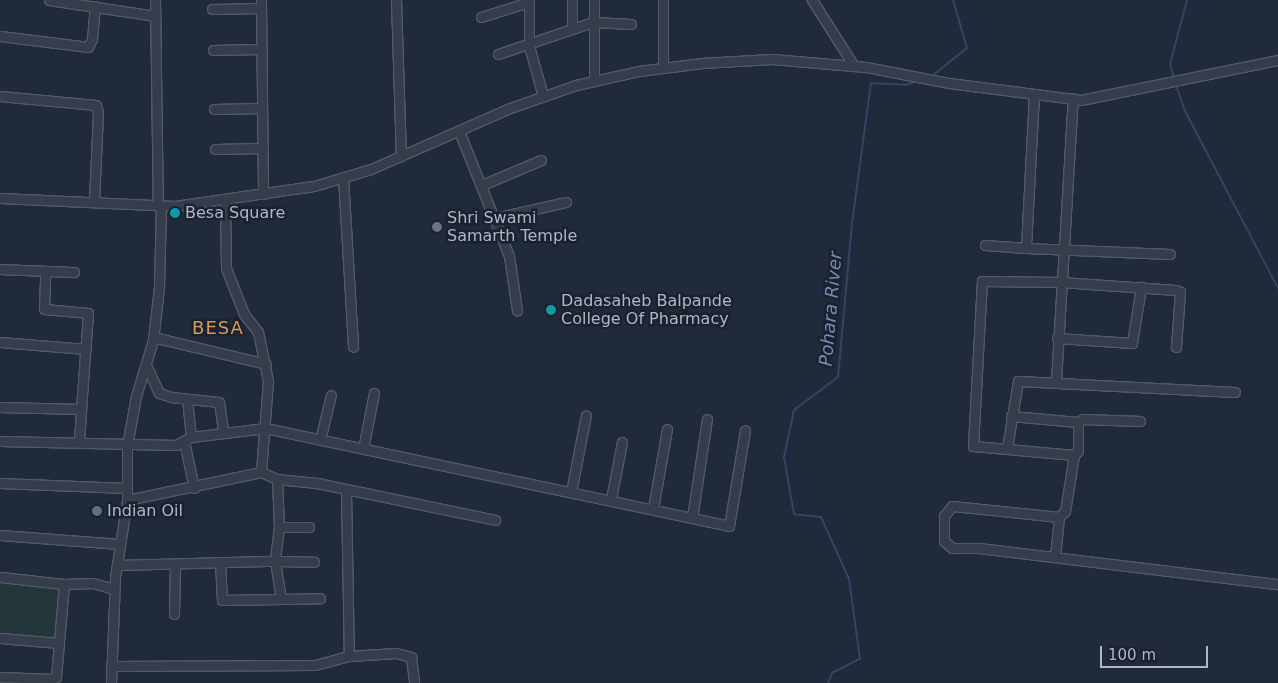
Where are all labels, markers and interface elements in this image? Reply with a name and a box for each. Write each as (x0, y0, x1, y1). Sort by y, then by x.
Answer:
place label: Besa Square (185, 203, 285, 223)
marker: Besa Square (169, 207, 181, 219)
place label: Shri Swami Samarth Temple (447, 208, 577, 246)
marker: Shri Swami Samarth Temple (431, 221, 443, 233)
water label: Pohara River (815, 251, 847, 367)
place label: Dadasaheb Balpande College Of Pharmacy (561, 291, 732, 329)
marker: Dadasaheb Balpande College Of Pharmacy (545, 304, 557, 316)
district label: BESA (192, 317, 244, 339)
place label: Indian Oil (107, 501, 183, 521)
marker: Indian Oil (91, 505, 103, 517)
scale bar (1103, 636, 1210, 668)
text: 100 m (1108, 646, 1156, 664)

